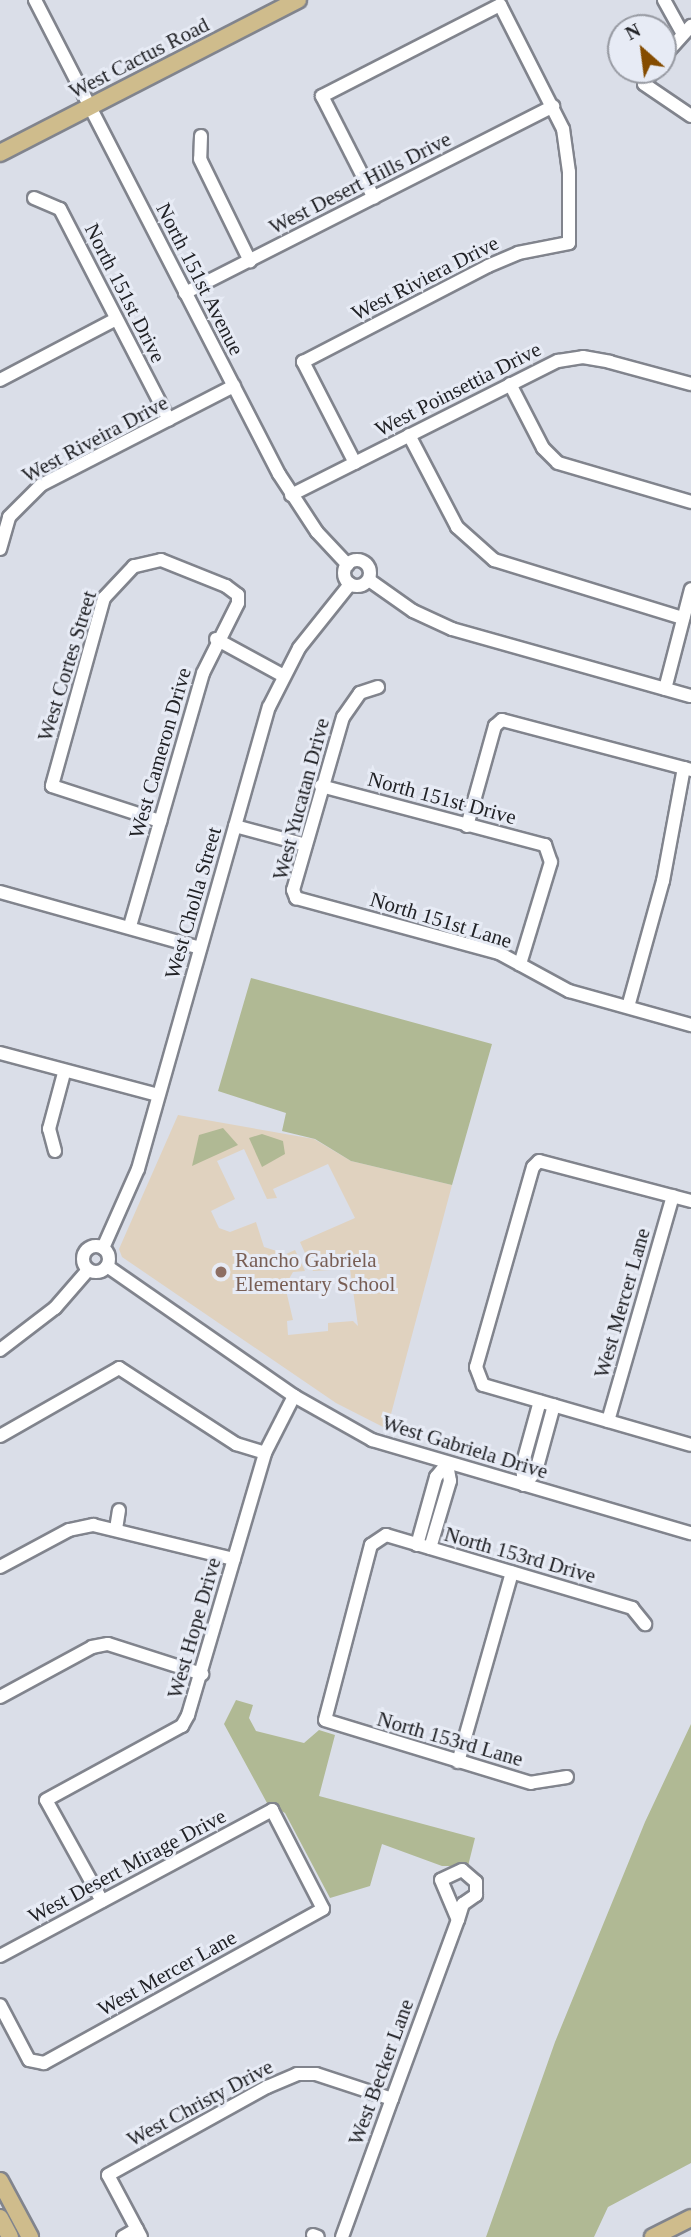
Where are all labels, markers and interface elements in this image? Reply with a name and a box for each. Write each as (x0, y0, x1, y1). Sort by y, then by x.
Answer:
street label: West Cactus Road (65, 12, 213, 104)
north arrow (607, 14, 677, 84)
text: N (622, 19, 644, 44)
street label: West Desert Hills Drive (265, 126, 455, 240)
street label: North 151st Avenue (150, 198, 250, 360)
street label: North 151st Drive (79, 219, 171, 367)
street label: West Riviera Drive (347, 230, 503, 326)
street label: West Poinsettia Drive (371, 336, 545, 442)
street label: West Riveira Drive (18, 390, 172, 488)
street label: West Cortes Street (32, 588, 102, 744)
street label: West Cameron Drive (124, 665, 196, 841)
street label: West Yucatan Drive (267, 715, 335, 883)
street label: North 151st Drive (365, 766, 519, 830)
street label: West Cholla Street (159, 824, 227, 982)
street label: North 151st Lane (367, 886, 515, 954)
street label: West Mercer Lane (589, 1225, 655, 1381)
place label: Rancho Gabriela Elementary School (235, 1247, 395, 1297)
marker: Rancho Gabriela Elementary School (213, 1264, 229, 1280)
street label: West Gabriela Drive (379, 1410, 551, 1484)
street label: North 153rd Drive (441, 1521, 599, 1589)
street label: West Hope Drive (162, 1555, 226, 1701)
street label: North 153rd Lane (374, 1706, 526, 1772)
street label: West Desert Mirage Drive (24, 1803, 230, 1929)
street label: West Mercer Lane (93, 1925, 241, 2021)
street label: West Becker Lane (343, 1996, 419, 2148)
street label: West Christy Drive (123, 2054, 277, 2152)

